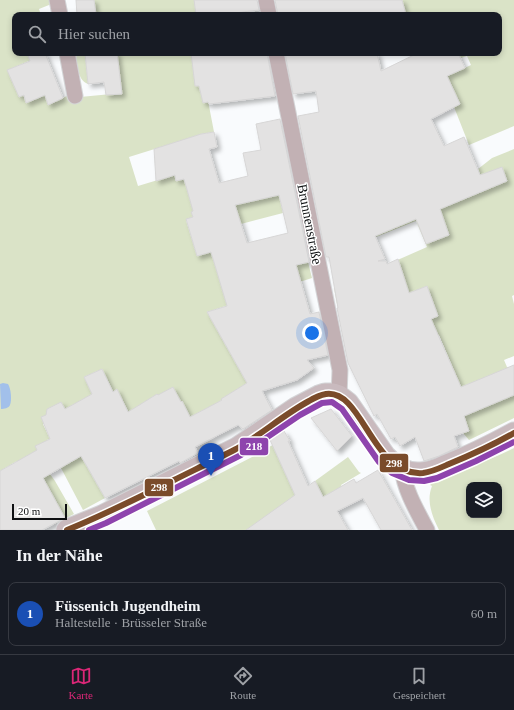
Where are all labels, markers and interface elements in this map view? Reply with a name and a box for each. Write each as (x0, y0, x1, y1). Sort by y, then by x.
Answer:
search box (12, 12, 502, 56)
icon: search (26, 23, 48, 45)
text: Hier suchen (58, 26, 130, 42)
street label: Brunnenstraße (294, 183, 325, 266)
your location (302, 323, 322, 343)
line badge: 218 (239, 437, 269, 456)
text: 218 (246, 440, 263, 452)
pin: 1 (198, 443, 224, 476)
line badge: 298 (379, 453, 409, 473)
text: 298 (386, 457, 403, 469)
line badge: 298 (144, 478, 174, 497)
text: 298 (151, 481, 168, 493)
map controls (466, 482, 502, 518)
button: layers (466, 482, 502, 518)
scale bar (12, 502, 67, 521)
text: 20 m (18, 505, 40, 517)
text: In der Nähe (16, 546, 103, 565)
text: Füssenich Jugendheim (55, 598, 200, 614)
text: 1 (27, 606, 33, 621)
text: 60 m (471, 606, 497, 621)
text: Haltestelle · Brüsseler Straße (55, 615, 207, 630)
tab: Karte (68, 665, 93, 701)
tab: Route (230, 665, 256, 701)
tab: Gespeichert (393, 665, 446, 701)

